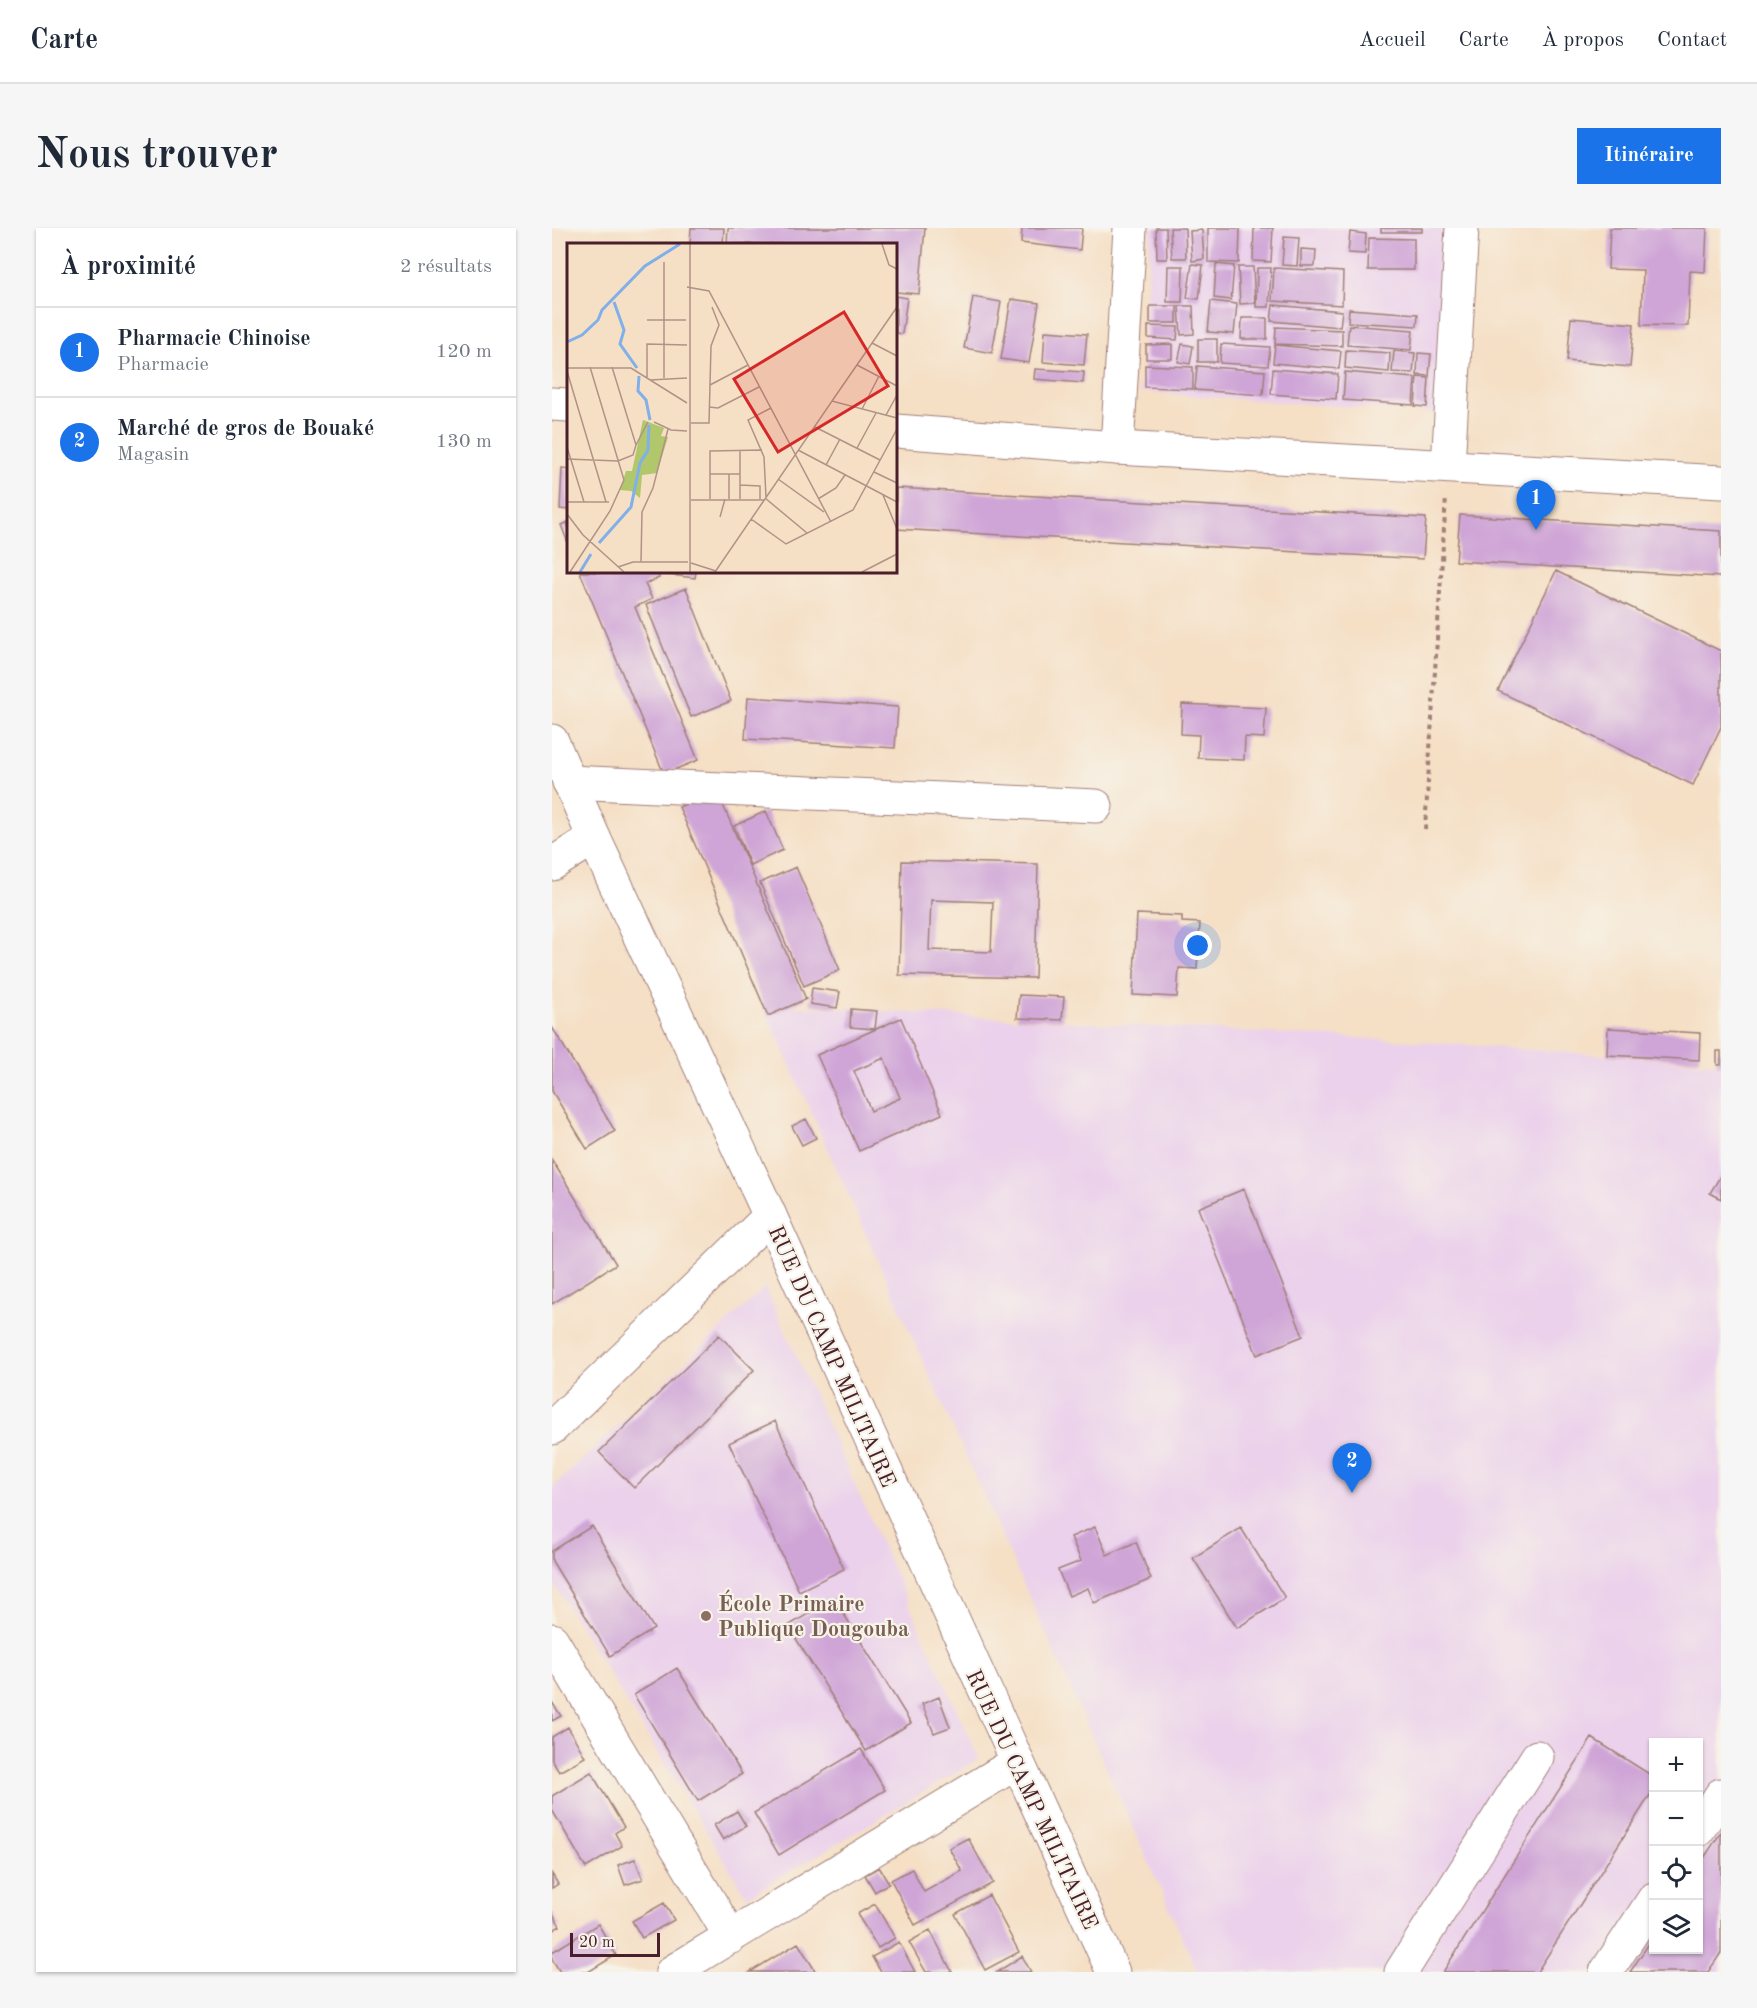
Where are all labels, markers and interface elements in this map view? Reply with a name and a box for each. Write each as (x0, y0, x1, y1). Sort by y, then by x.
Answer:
text: Carte (30, 27, 98, 55)
text: Accueil (1359, 30, 1426, 51)
text: Carte (1459, 30, 1509, 51)
text: À propos (1542, 30, 1624, 51)
text: Contact (1657, 30, 1727, 51)
button: Itinéraire (1577, 128, 1721, 184)
text: Nous trouver (36, 135, 278, 177)
inset map (567, 243, 897, 573)
text: À proximité (60, 254, 196, 280)
text: 2 résultats (400, 257, 492, 277)
text: Pharmacie Chinoise (117, 328, 311, 350)
text: 1 (74, 342, 85, 362)
text: 120 m (436, 342, 492, 362)
text: Pharmacie (117, 355, 209, 375)
text: Marché de gros de Bouaké (117, 418, 374, 440)
text: 2 (74, 432, 85, 452)
text: 130 m (436, 432, 492, 452)
text: Magasin (117, 445, 189, 465)
pin: 1 (1516, 480, 1556, 530)
your location (1183, 931, 1212, 960)
street label: RUE DU CAMP MILITAIRE (763, 1223, 899, 1491)
pin: 2 (1332, 1444, 1372, 1493)
place label: École Primaire Publique Dougouba (718, 1589, 909, 1641)
marker: École Primaire Publique Dougouba (699, 1609, 713, 1623)
street label: RUE DU CAMP MILITAIRE (961, 1667, 1101, 1933)
map controls (1649, 1738, 1703, 1954)
button: + (1649, 1738, 1703, 1792)
button: − (1649, 1792, 1703, 1846)
button: locate (1649, 1846, 1703, 1900)
button: layers (1649, 1900, 1703, 1954)
scale bar (570, 1930, 660, 1958)
text: 20 m (579, 1935, 615, 1951)

